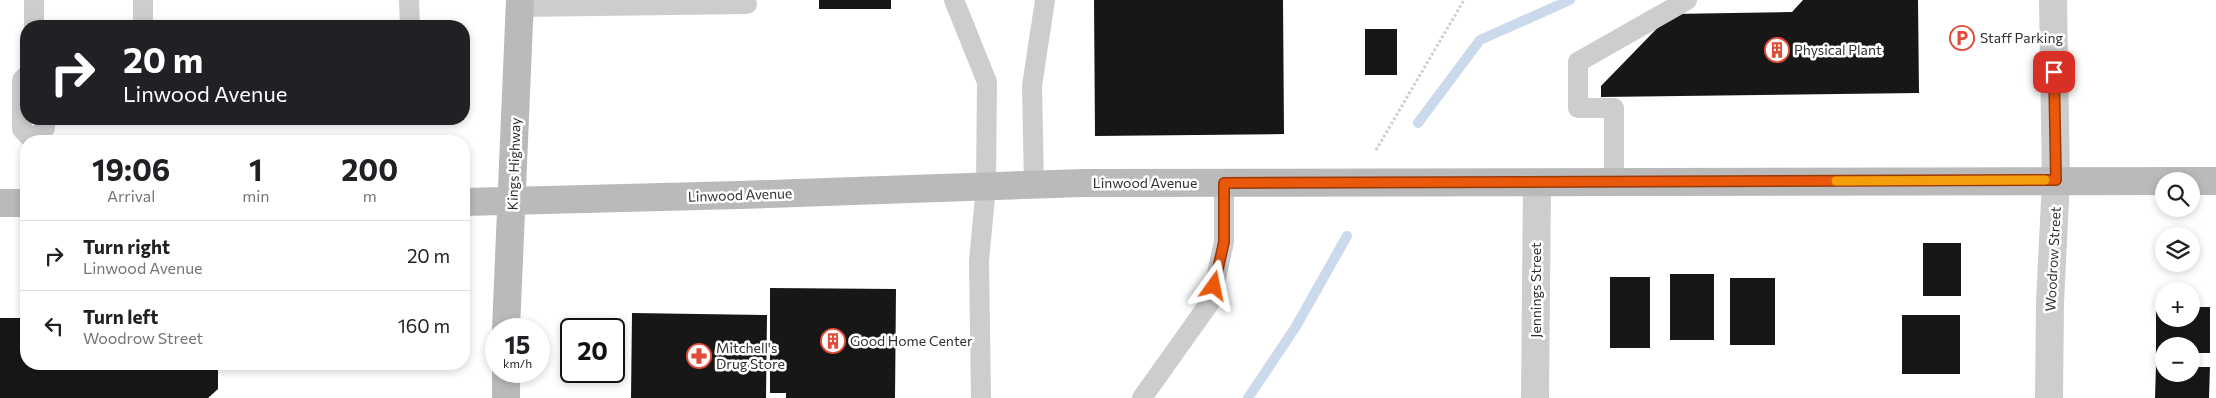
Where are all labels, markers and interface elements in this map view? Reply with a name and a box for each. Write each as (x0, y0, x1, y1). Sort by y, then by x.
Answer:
parking icon: Staff Parking (1949, 25, 1975, 51)
place label: Staff Parking (1980, 29, 2063, 46)
text: 20 m (123, 37, 203, 80)
building icon: Physical Plant (1764, 37, 1790, 63)
icon: right (40, 40, 105, 105)
place label: Physical Plant (1794, 41, 1882, 58)
pin (2033, 51, 2075, 93)
icon: arrive (2040, 58, 2068, 86)
text: Linwood Avenue (123, 80, 287, 107)
street label: Kings Highway (503, 117, 524, 211)
text: 19:06 (92, 150, 170, 187)
text: 1 (249, 150, 263, 187)
text: 200 (341, 150, 398, 187)
map controls (2155, 172, 2200, 382)
button: search (2155, 172, 2200, 217)
street label: Linwood Avenue (1093, 174, 1197, 191)
street label: Linwood Avenue (687, 184, 793, 205)
text: Arrival (107, 186, 155, 205)
text: min (242, 186, 269, 205)
text: m (363, 186, 377, 205)
street label: Woodrow Street (2041, 206, 2064, 312)
button: layers (2155, 227, 2200, 272)
text: Turn right (83, 235, 170, 258)
icon: right (40, 242, 68, 270)
street label: Jennings Street (1527, 242, 1544, 338)
text: 20 m (407, 244, 450, 267)
text: Linwood Avenue (83, 258, 203, 277)
position arrow (1187, 259, 1239, 311)
button: + (2155, 282, 2200, 327)
text: Turn left (83, 305, 158, 328)
icon: left (40, 312, 68, 340)
text: 160 m (398, 314, 450, 337)
speed limit sign: 20 (560, 318, 625, 383)
text: Woodrow Street (83, 328, 203, 347)
building icon: Good Home Center (820, 328, 846, 354)
text: 15 (505, 329, 530, 359)
place label: Good Home Center (850, 332, 973, 349)
button: − (2155, 337, 2200, 382)
place label: Mitchell's Drug Store (716, 339, 785, 372)
pharmacy icon: Mitchell's Drug Store (686, 343, 712, 369)
text: km/h (503, 356, 532, 370)

